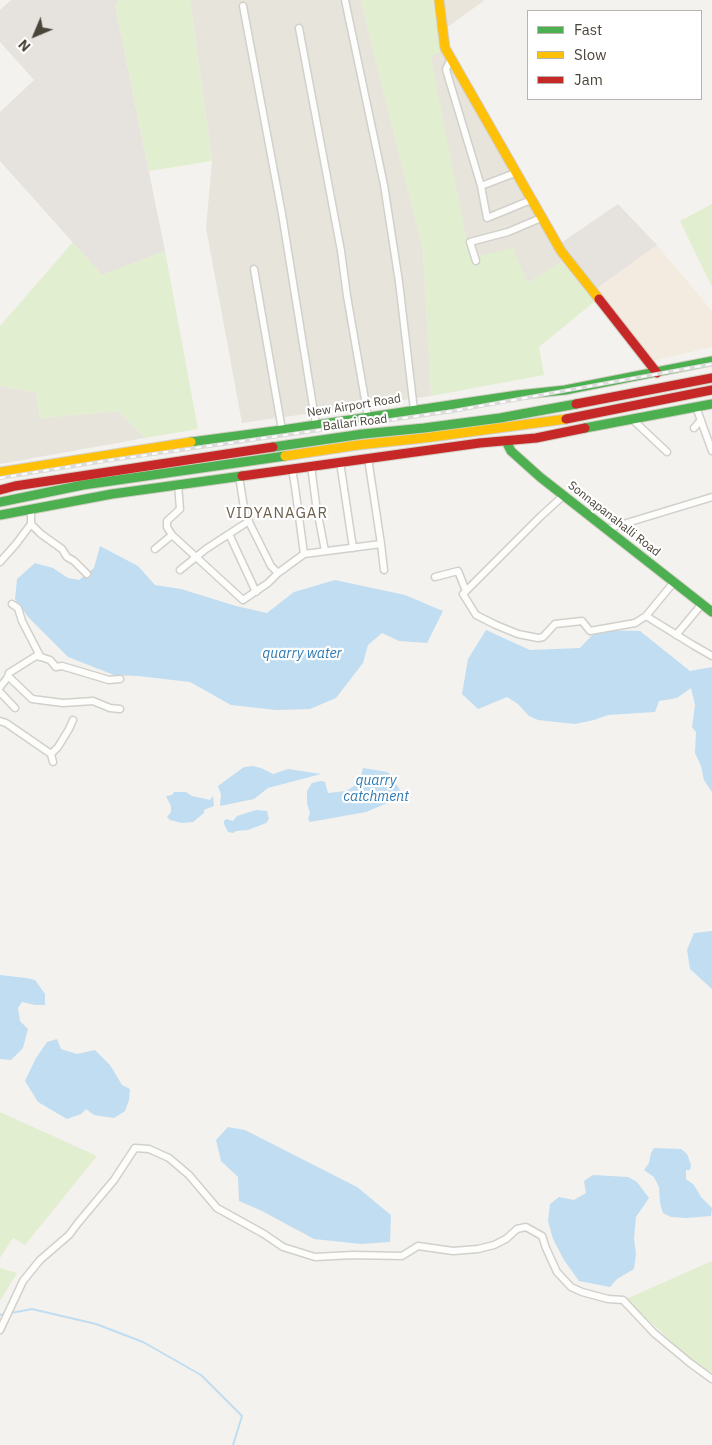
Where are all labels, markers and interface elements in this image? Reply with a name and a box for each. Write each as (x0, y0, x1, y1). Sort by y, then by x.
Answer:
north arrow (10, 10, 60, 60)
legend (527, 10, 702, 100)
text: Fast (574, 20, 602, 39)
text: N (14, 36, 34, 56)
text: Slow (574, 45, 607, 64)
text: Jam (574, 70, 603, 89)
street label: New Airport Road (306, 391, 402, 421)
street label: Ballari Road (322, 412, 388, 434)
street label: Sonnapanahalli Road (565, 478, 663, 560)
district label: VIDYANAGAR (225, 505, 329, 523)
water label: quarry water (262, 646, 342, 662)
water label: quarry catchment (343, 773, 409, 806)

